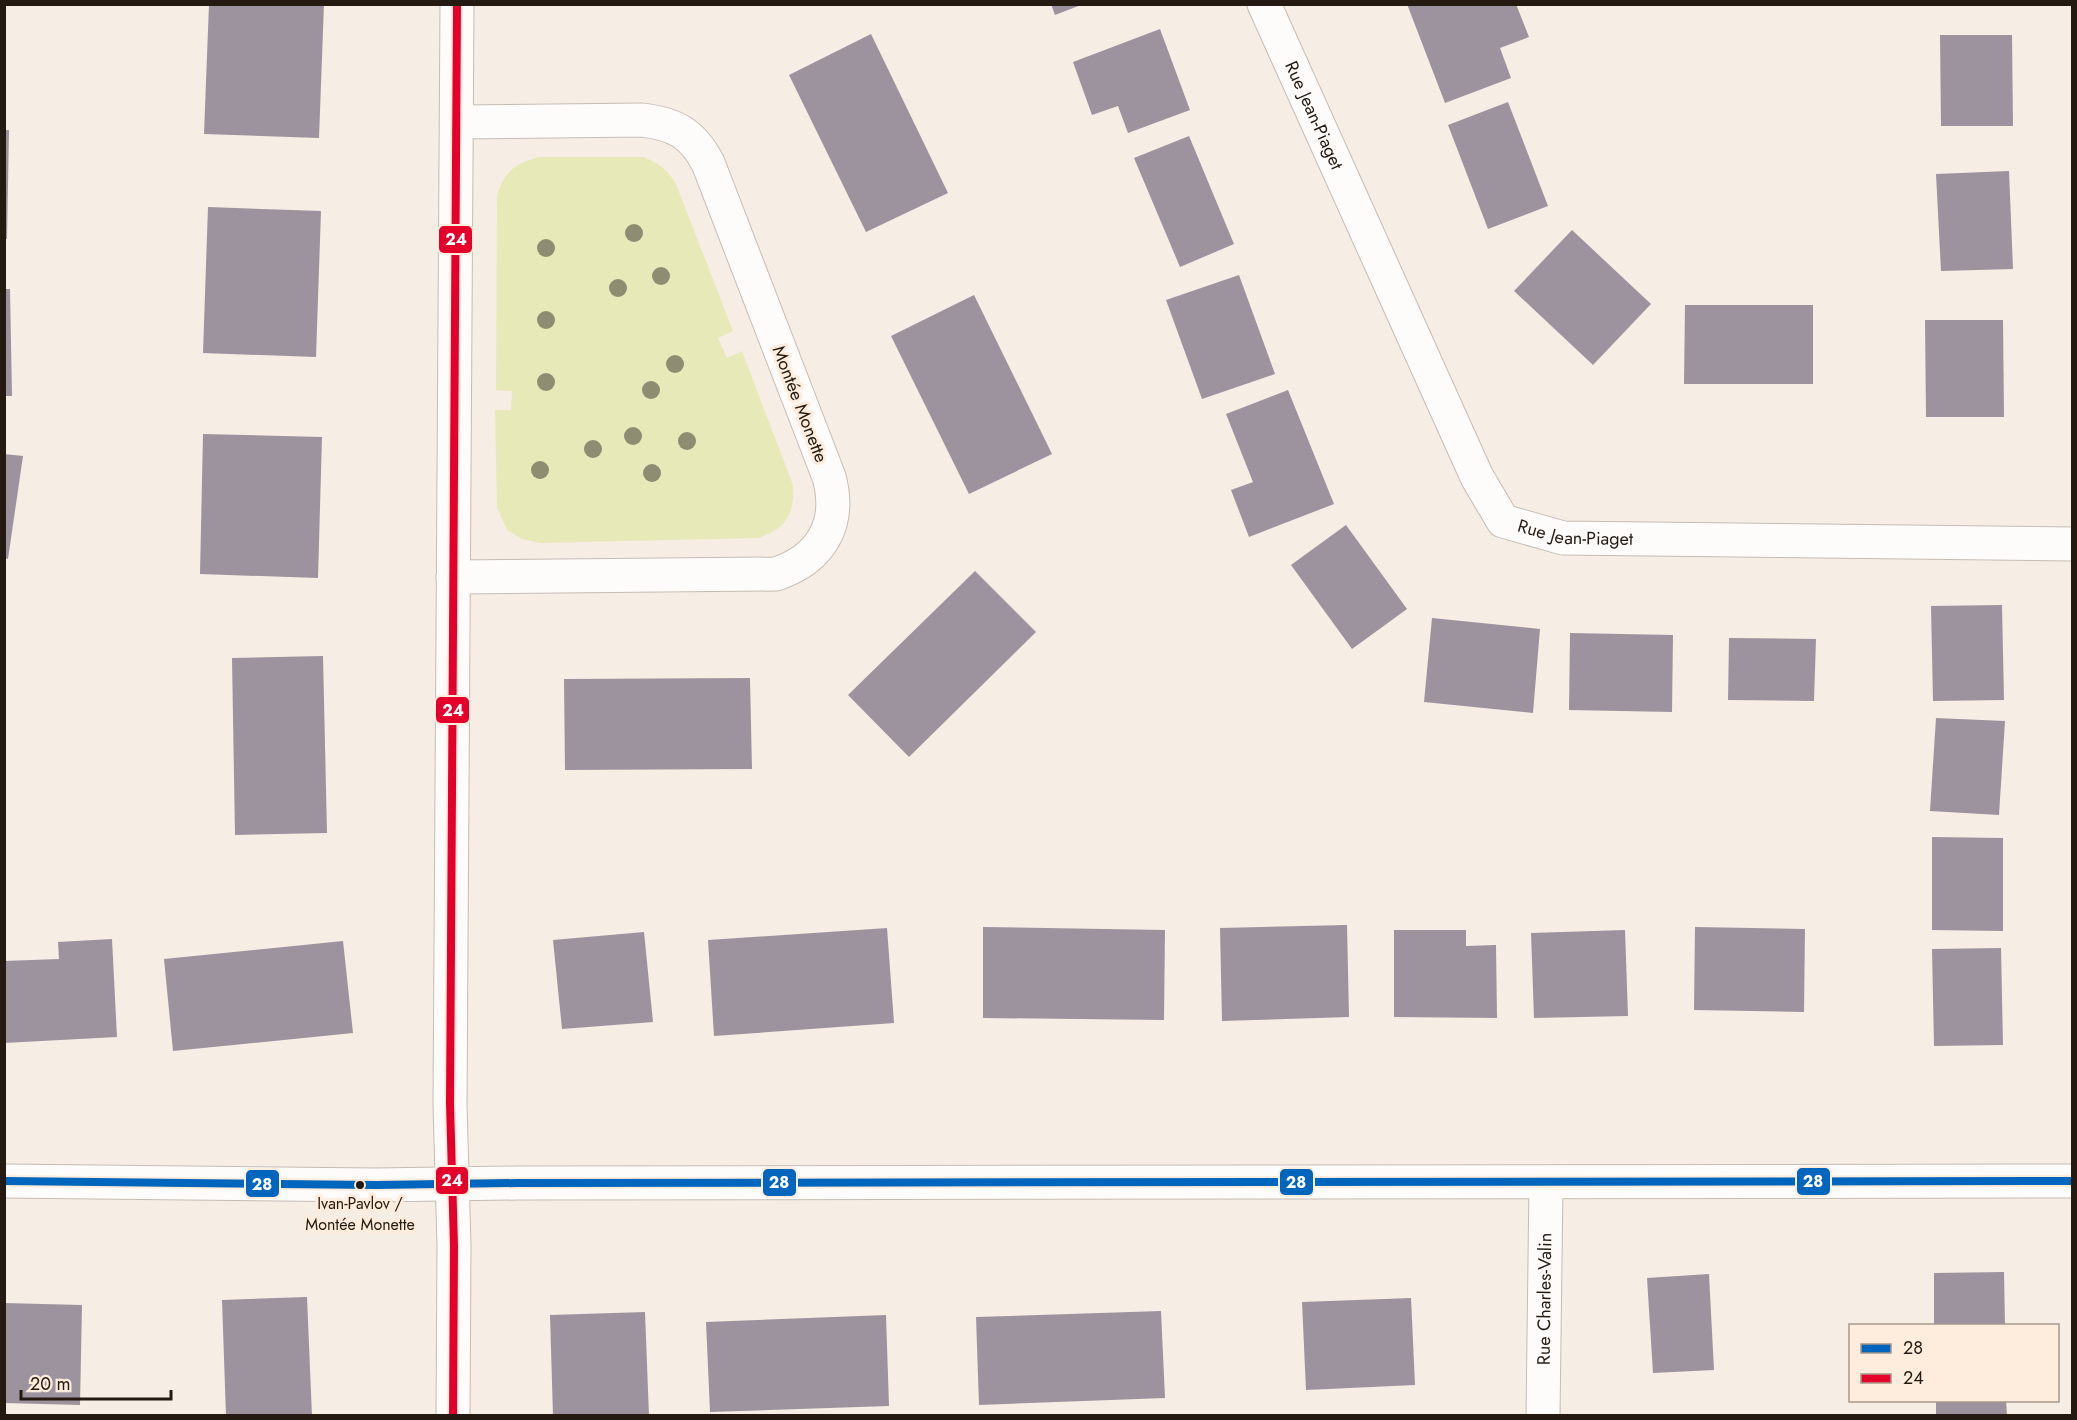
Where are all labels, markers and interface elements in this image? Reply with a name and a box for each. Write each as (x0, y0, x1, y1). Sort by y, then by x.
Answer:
street label: Rue Jean-Piaget (1278, 57, 1350, 174)
line badge: 24 (438, 225, 473, 254)
text: 24 (445, 228, 467, 251)
street label: Montée Monette (766, 342, 834, 466)
street label: Rue Jean-Piaget (1515, 513, 1634, 552)
line badge: 24 (435, 696, 470, 724)
text: 24 (442, 699, 464, 722)
line badge: 24 (435, 1166, 469, 1195)
line badge: 28 (1796, 1167, 1831, 1196)
line badge: 28 (762, 1168, 797, 1197)
line badge: 28 (1279, 1168, 1314, 1196)
line badge: 28 (245, 1169, 280, 1198)
text: 24 (441, 1169, 463, 1192)
text: 28 (1803, 1170, 1823, 1193)
text: 28 (769, 1171, 789, 1194)
text: 28 (1286, 1171, 1306, 1194)
text: 28 (252, 1173, 272, 1196)
marker: Ivan-Pavlov / Montée Monette (354, 1179, 366, 1191)
place label: Ivan-Pavlov / Montée Monette (305, 1192, 415, 1236)
street label: Rue Charles-Valin (1531, 1233, 1558, 1365)
legend (1849, 1324, 2059, 1402)
text: 28 (1903, 1335, 1923, 1361)
scale bar (21, 1363, 171, 1401)
text: 24 (1903, 1365, 1924, 1391)
text: 20 m (30, 1371, 70, 1397)

